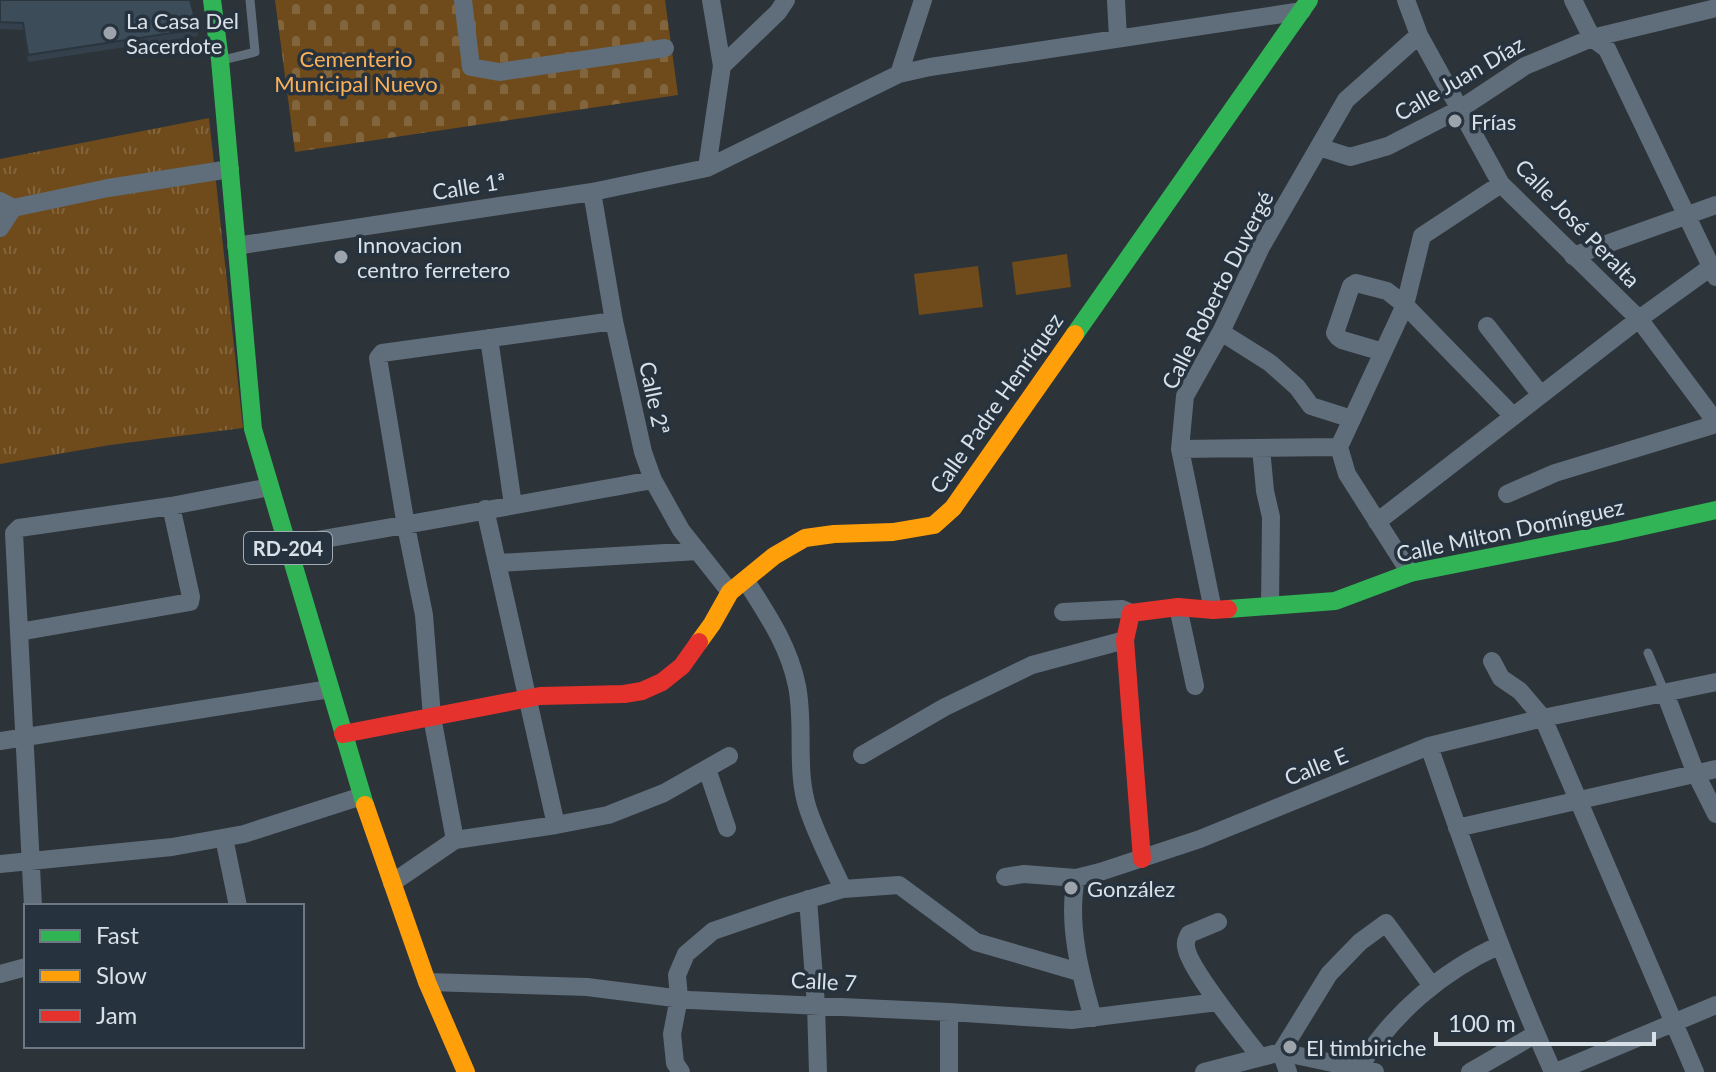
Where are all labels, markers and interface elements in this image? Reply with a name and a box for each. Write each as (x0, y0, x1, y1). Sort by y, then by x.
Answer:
place label: La Casa Del Sacerdote (126, 7, 239, 59)
marker: La Casa Del Sacerdote (101, 24, 119, 42)
street label: Calle Juan Díaz (1389, 30, 1529, 126)
park label: Cementerio Municipal Nuevo (274, 45, 438, 97)
place label: Frías (1471, 108, 1516, 135)
marker: Frías (1446, 112, 1464, 130)
street label: Calle José Peralta (1510, 153, 1646, 293)
street label: Calle 1ª (430, 167, 508, 205)
street label: Calle Roberto Duvergé (1155, 186, 1279, 394)
place label: Innovacion centro ferretero (357, 231, 510, 283)
marker: Innovacion centro ferretero (332, 248, 350, 266)
street label: Calle Padre Henríquez (924, 308, 1068, 498)
street label: Calle 2ª (634, 359, 676, 437)
street label: Calle Milton Domínguez (1394, 493, 1626, 567)
road number: RD-204 (244, 532, 332, 564)
street label: Calle E (1280, 741, 1352, 791)
place label: González (1087, 875, 1175, 902)
marker: González (1062, 879, 1080, 897)
legend (24, 904, 304, 1048)
text: Fast (96, 920, 139, 949)
text: Slow (96, 960, 147, 989)
street label: Calle 7 (790, 966, 858, 996)
scale bar (1436, 996, 1654, 1046)
text: Jam (96, 1000, 137, 1029)
text: 100 m (1448, 1008, 1516, 1037)
place label: El timbiriche (1306, 1034, 1426, 1061)
marker: El timbiriche (1281, 1038, 1299, 1056)

